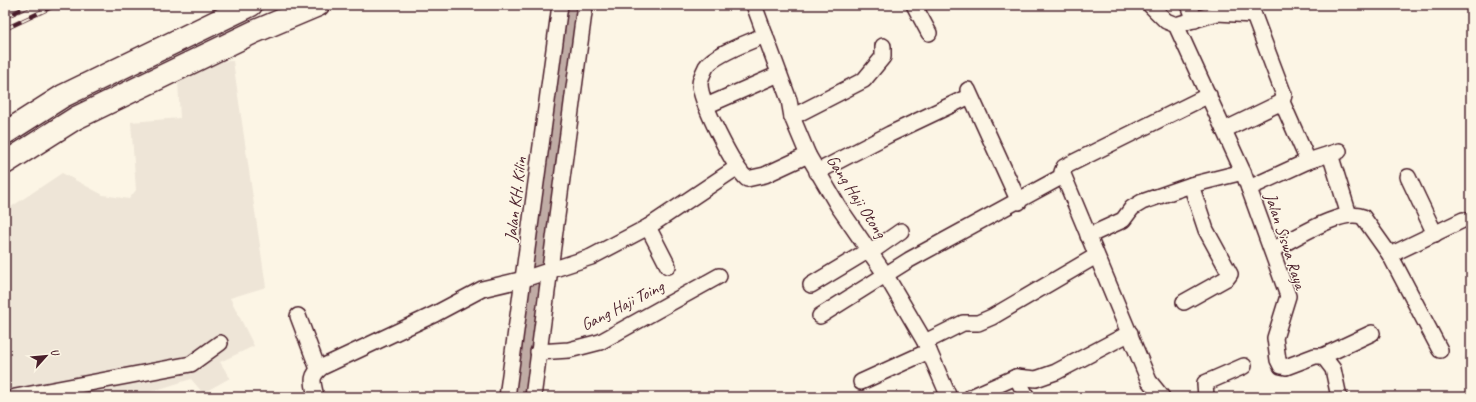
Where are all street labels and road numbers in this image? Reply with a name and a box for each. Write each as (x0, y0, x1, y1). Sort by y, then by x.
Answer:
street label: Gang Haji Otong (822, 151, 892, 243)
street label: Jalan KH. Kilin (500, 155, 531, 243)
street label: Jalan Siswa Raya (1260, 190, 1311, 294)
street label: Gang Haji Toing (577, 275, 669, 335)

